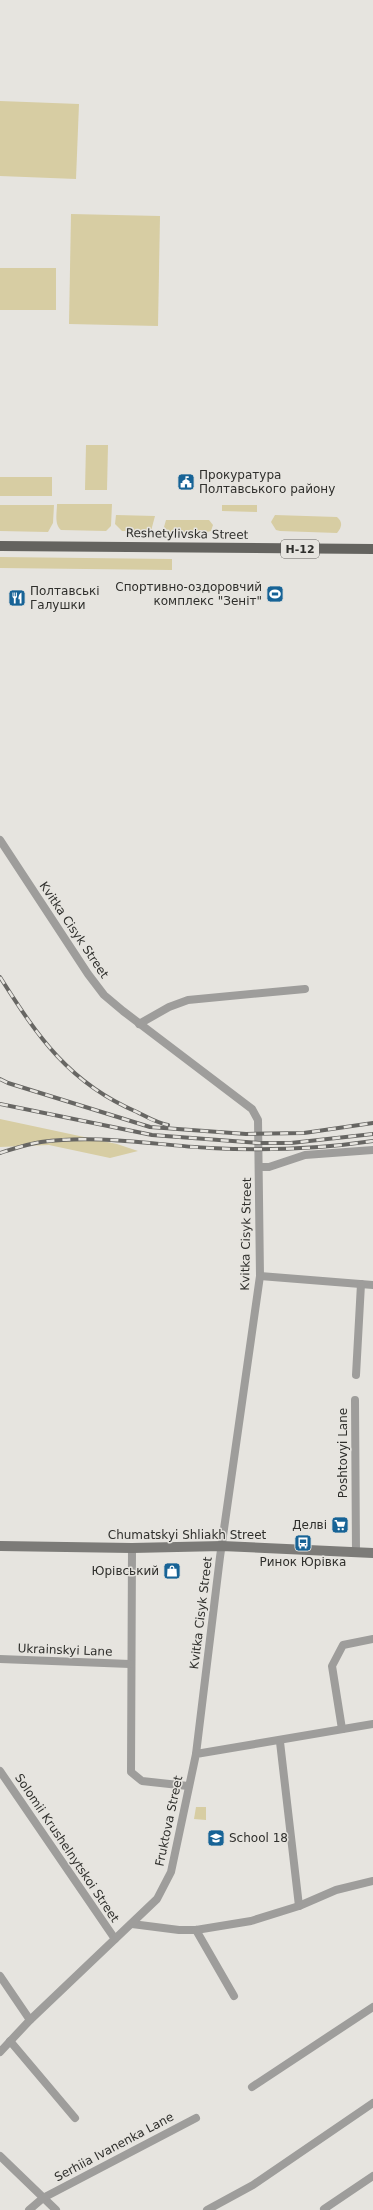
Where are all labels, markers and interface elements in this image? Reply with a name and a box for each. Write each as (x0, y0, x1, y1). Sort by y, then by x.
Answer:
place label: Прокуратура Полтавського району (199, 468, 335, 496)
public building icon: Прокуратура Полтавського району (176, 472, 196, 492)
street label: Reshetylivska Street (126, 526, 249, 542)
road number: Н-12 (281, 540, 319, 558)
place label: Спортивно-оздоровчий комплекс "Зеніт" (115, 580, 262, 608)
place label: Полтавські Галушки (30, 584, 100, 612)
sports icon: Спортивно-оздоровчий комплекс "Зеніт" (265, 584, 285, 604)
restaurant icon: Полтавські Галушки (7, 588, 27, 608)
street label: Kvitka Cisyk Street (37, 879, 112, 981)
street label: Kvitka Cisyk Street (238, 1177, 254, 1291)
street label: Poshtovyi Lane (336, 1408, 350, 1498)
supermarket icon: Делві (330, 1515, 350, 1535)
place label: Делві (292, 1518, 327, 1532)
street label: Chumatskyi Shliakh Street (108, 1528, 267, 1542)
bus stop icon: Ринок Юрівка (293, 1533, 313, 1553)
place label: Ринок Юрівка (260, 1555, 346, 1569)
street label: Kvitka Cisyk Street (187, 1556, 215, 1670)
shop icon: Юрівський (162, 1561, 182, 1581)
place label: Юрівський (92, 1564, 159, 1578)
street label: Ukrainskyi Lane (17, 1641, 113, 1659)
street label: Solomii Krushelnytskoi Street (12, 1771, 122, 1925)
street label: Fruktova Street (153, 1774, 186, 1868)
school or university icon: School 18 (206, 1828, 226, 1848)
place label: School 18 (229, 1831, 288, 1845)
street label: Serhiia Ivanenka Lane (52, 2110, 176, 2184)

